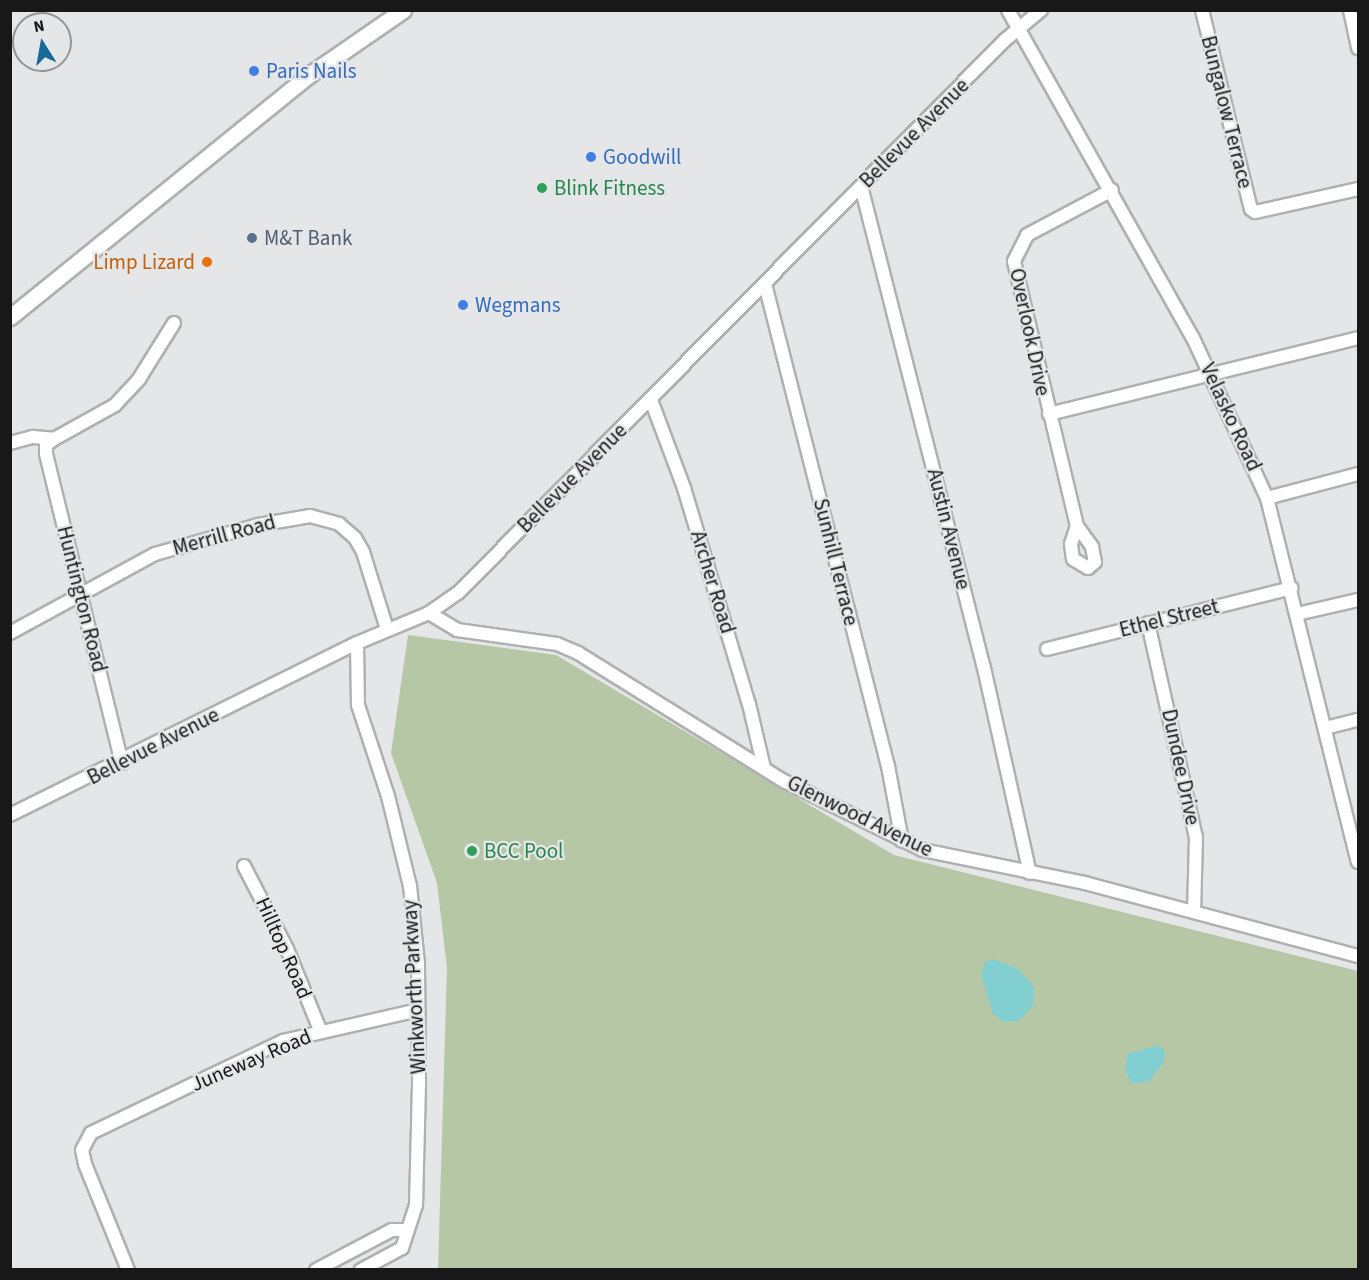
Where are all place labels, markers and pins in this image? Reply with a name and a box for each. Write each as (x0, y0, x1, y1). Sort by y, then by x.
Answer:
place label: Paris Nails (266, 58, 357, 84)
marker: Paris Nails (247, 64, 261, 78)
place label: Goodwill (603, 144, 681, 170)
marker: Goodwill (584, 150, 598, 164)
place label: Blink Fitness (554, 175, 665, 201)
marker: Blink Fitness (535, 181, 549, 195)
place label: M&T Bank (264, 225, 352, 251)
marker: M&T Bank (245, 231, 259, 245)
place label: Limp Lizard (93, 249, 195, 275)
marker: Limp Lizard (200, 255, 214, 269)
place label: Wegmans (475, 292, 561, 318)
marker: Wegmans (456, 298, 470, 312)
place label: BCC Pool (484, 838, 563, 864)
marker: BCC Pool (465, 844, 479, 858)

